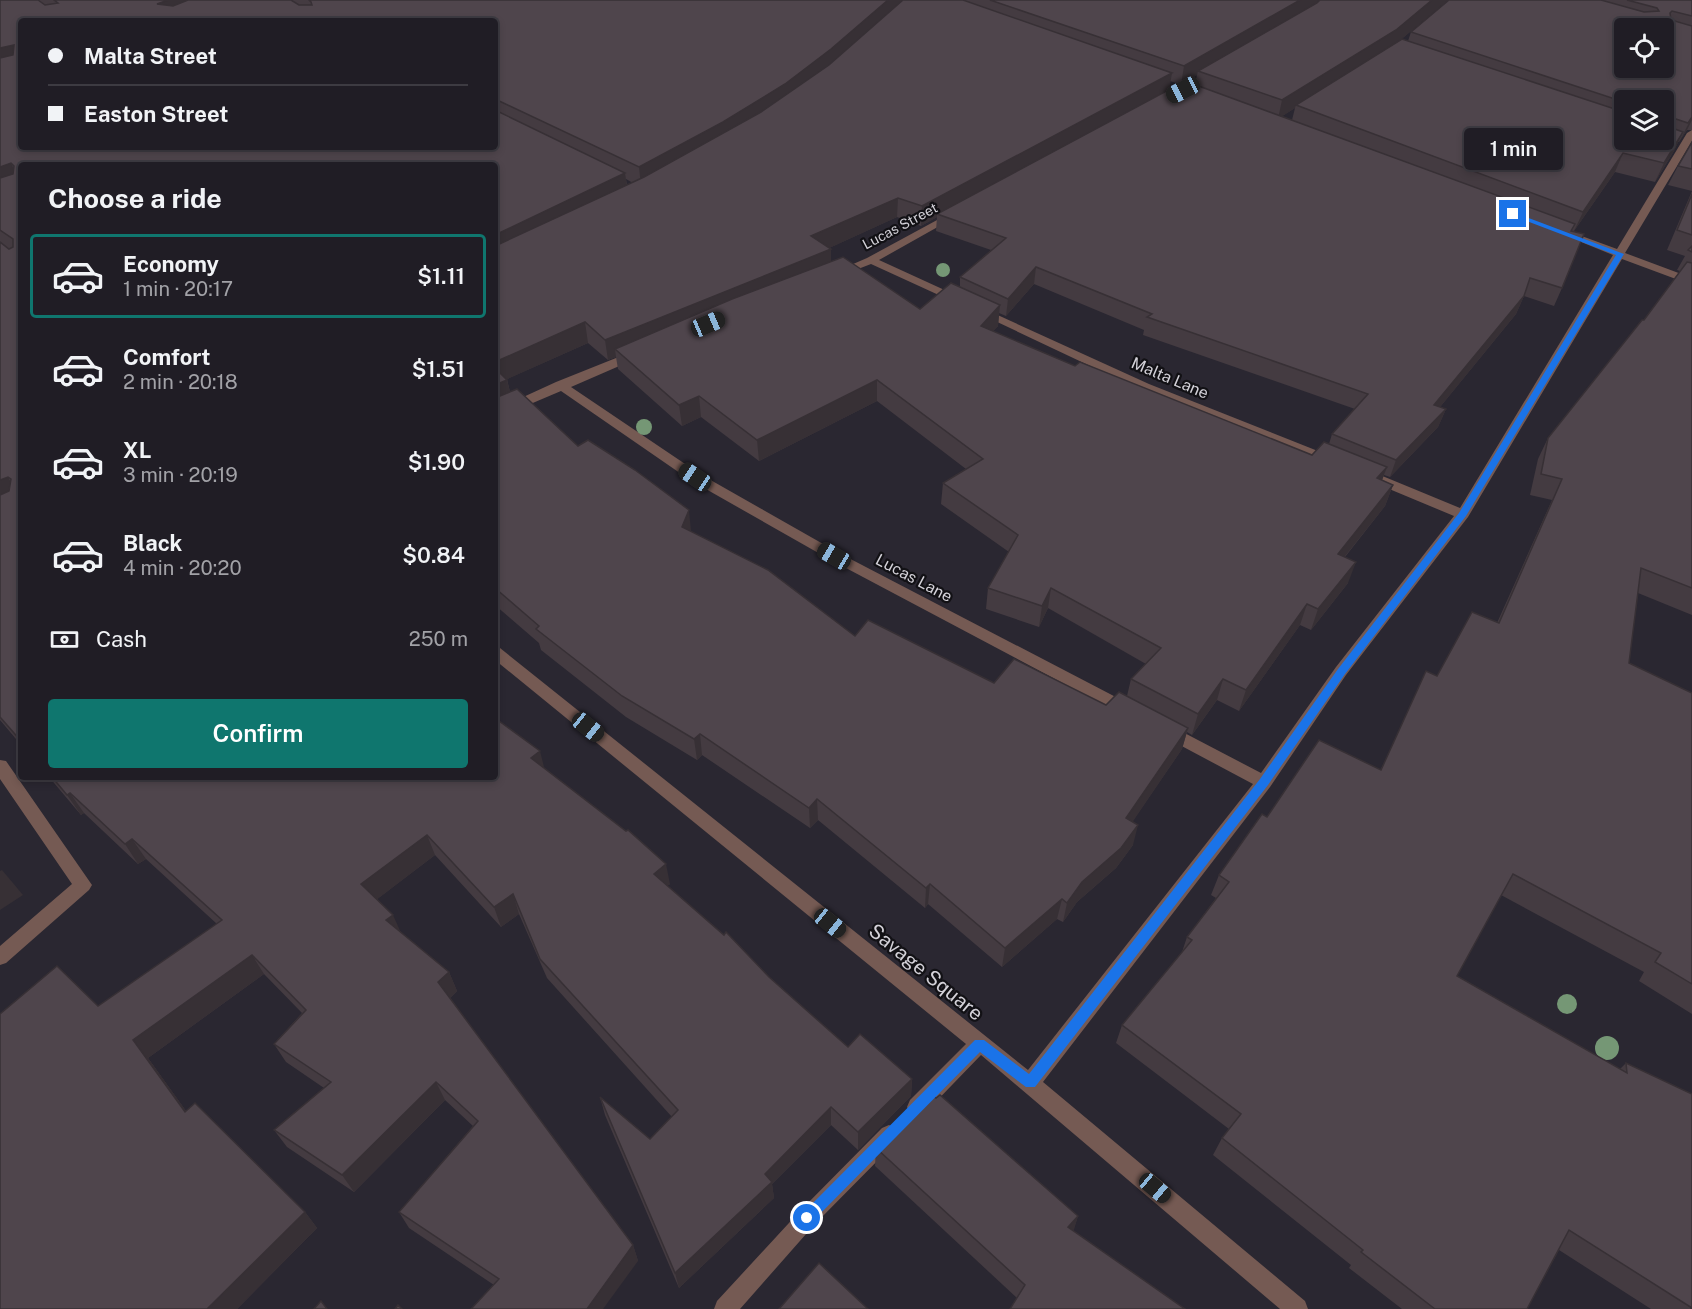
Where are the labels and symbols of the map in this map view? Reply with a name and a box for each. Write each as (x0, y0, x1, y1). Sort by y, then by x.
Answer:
car (1163, 74, 1203, 106)
callout: 1 min (1464, 127, 1562, 169)
street label: Lucas Street (860, 200, 940, 252)
route end (1499, 200, 1526, 227)
car (688, 309, 728, 339)
street label: Malta Lane (1128, 353, 1212, 403)
car (675, 459, 715, 495)
car (814, 539, 854, 573)
street label: Lucas Lane (872, 550, 956, 606)
car (568, 709, 608, 745)
car (810, 905, 850, 941)
street label: Savage Square (864, 919, 988, 1025)
car (1135, 1170, 1175, 1206)
route start (793, 1204, 820, 1231)

